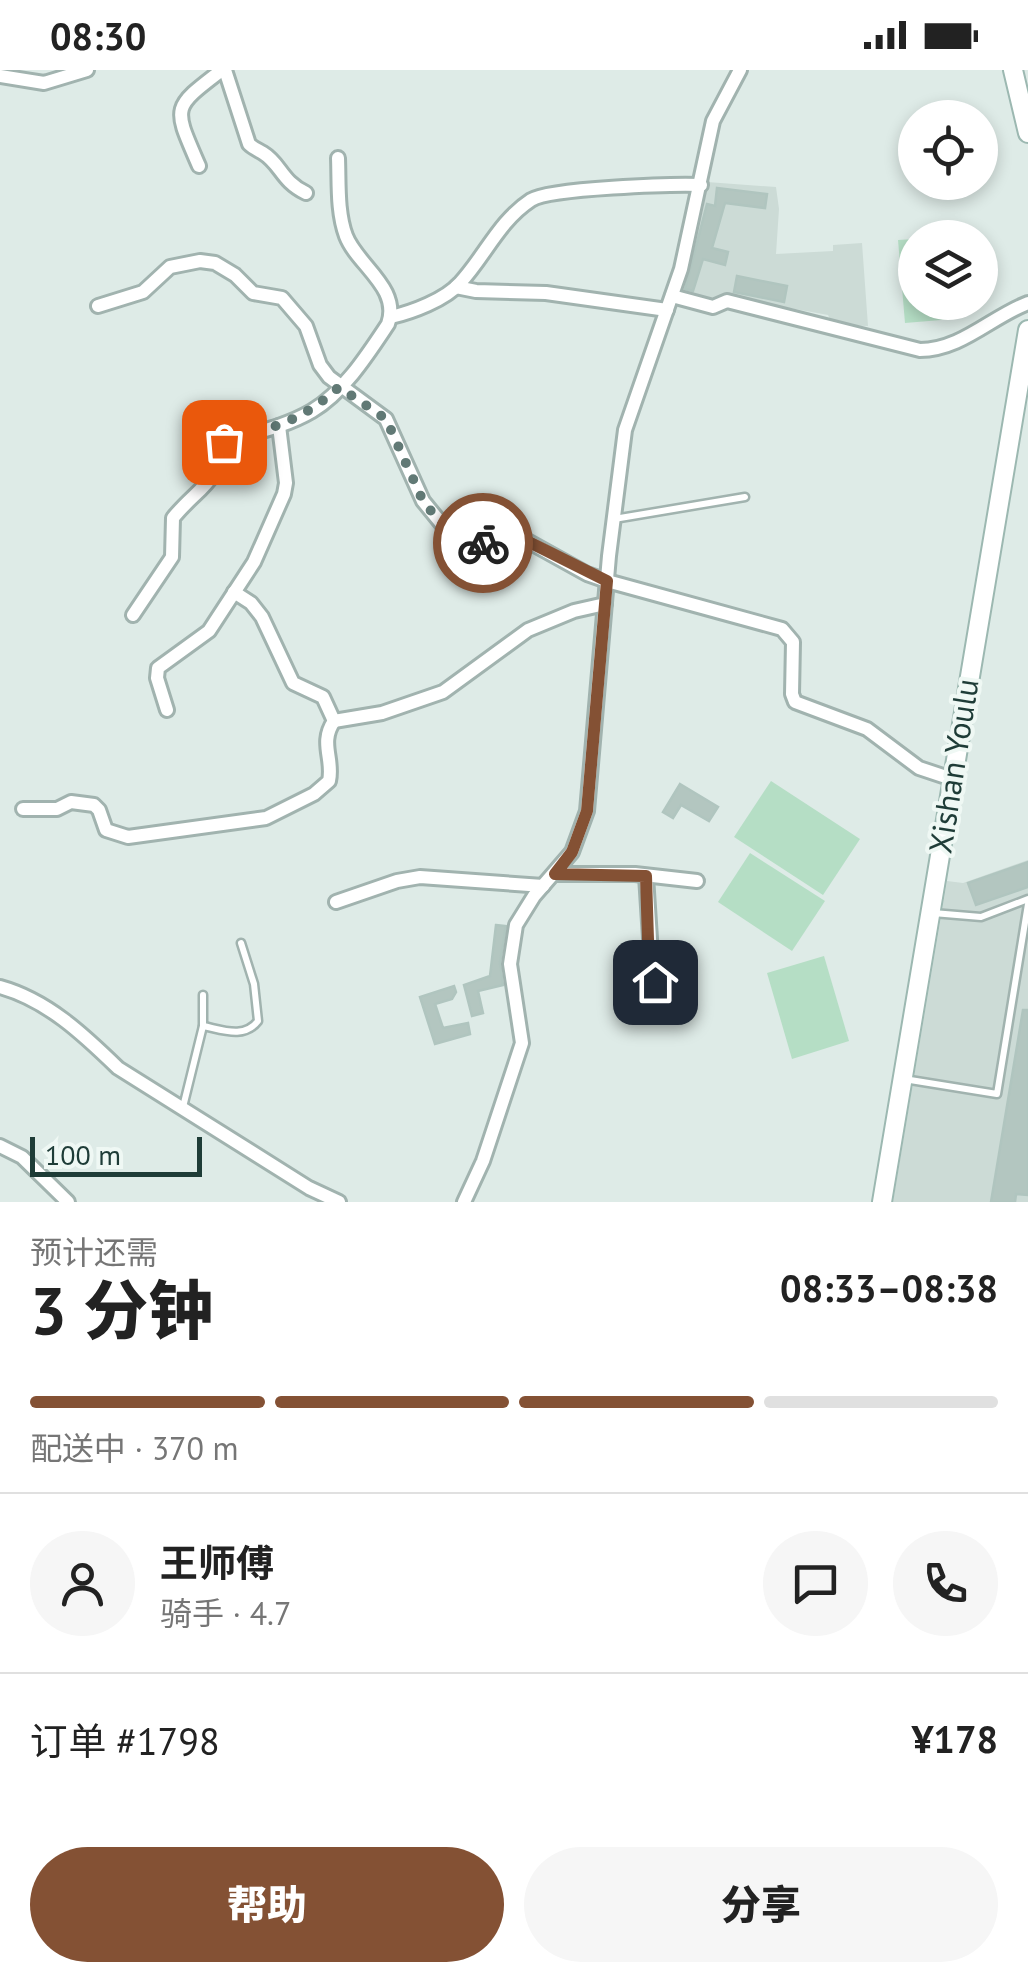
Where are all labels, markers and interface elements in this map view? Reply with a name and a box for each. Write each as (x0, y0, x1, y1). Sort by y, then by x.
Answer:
text: 08:30 (50, 11, 146, 60)
map controls (898, 100, 998, 320)
button: locate (898, 100, 998, 200)
button: layers (898, 220, 998, 320)
pin (182, 400, 267, 485)
icon: bag (197, 415, 252, 470)
courier (433, 493, 533, 593)
icon: bike (456, 516, 511, 571)
street label: Xishan Youlu (918, 675, 988, 856)
pin (613, 940, 698, 1025)
icon: home (628, 955, 683, 1010)
scale bar (30, 1132, 202, 1176)
text: 100 m (45, 1136, 121, 1173)
text: 预计还需 (30, 1231, 158, 1273)
text: 08:33–08:38 (780, 1263, 998, 1312)
text: 3 分钟 (30, 1268, 213, 1352)
text: 配送中 · 370 m (30, 1427, 238, 1469)
button: person (30, 1531, 135, 1636)
button: chat (763, 1531, 868, 1636)
button: phone (893, 1531, 998, 1636)
text: 王师傅 (160, 1538, 274, 1587)
text: 骑手 · 4.7 (160, 1592, 291, 1634)
text: ¥178 (912, 1714, 998, 1763)
text: 订单 #1798 (30, 1716, 220, 1765)
button: 帮助 (30, 1847, 504, 1962)
button: 分享 (524, 1847, 998, 1962)

